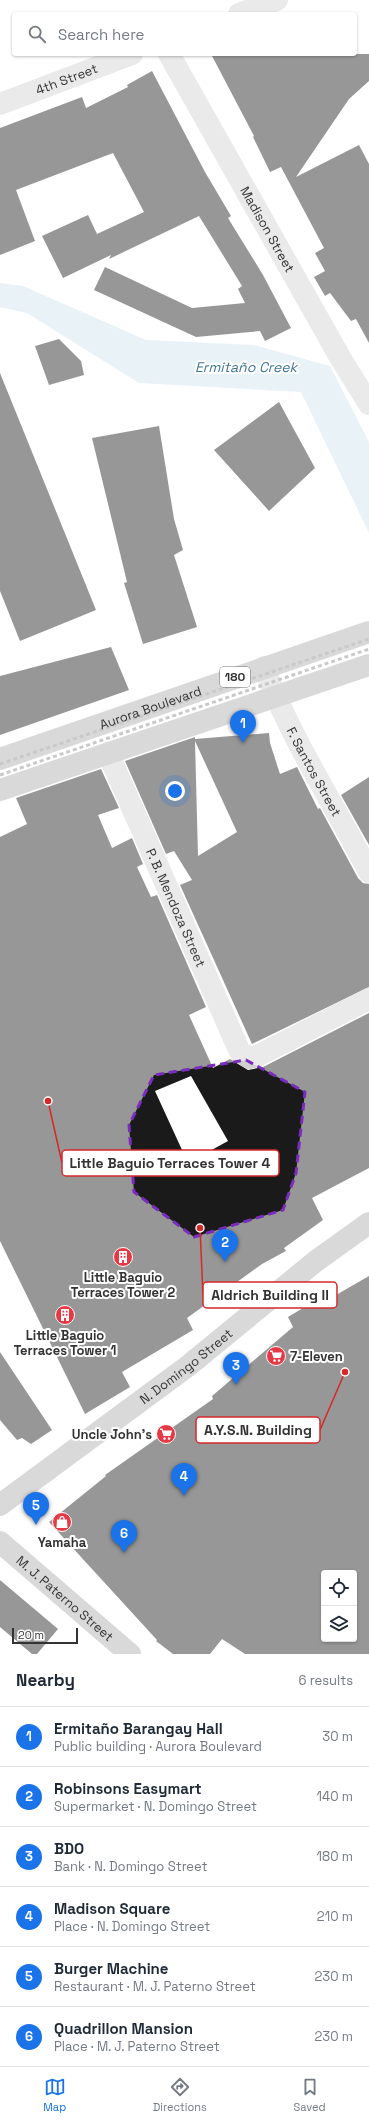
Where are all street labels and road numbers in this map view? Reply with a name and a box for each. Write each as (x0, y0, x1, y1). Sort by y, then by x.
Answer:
street label: 4th Street (33, 60, 100, 99)
street label: Madison Street (236, 183, 298, 275)
road number: 180 (220, 667, 250, 687)
street label: Aurora Boulevard (97, 682, 204, 733)
street label: F. Santos Street (283, 724, 345, 819)
street label: P. B. Mendoza Street (142, 846, 209, 970)
street label: N. Domingo Street (136, 1325, 236, 1408)
street label: M. J. Paterno Street (13, 1552, 117, 1645)

